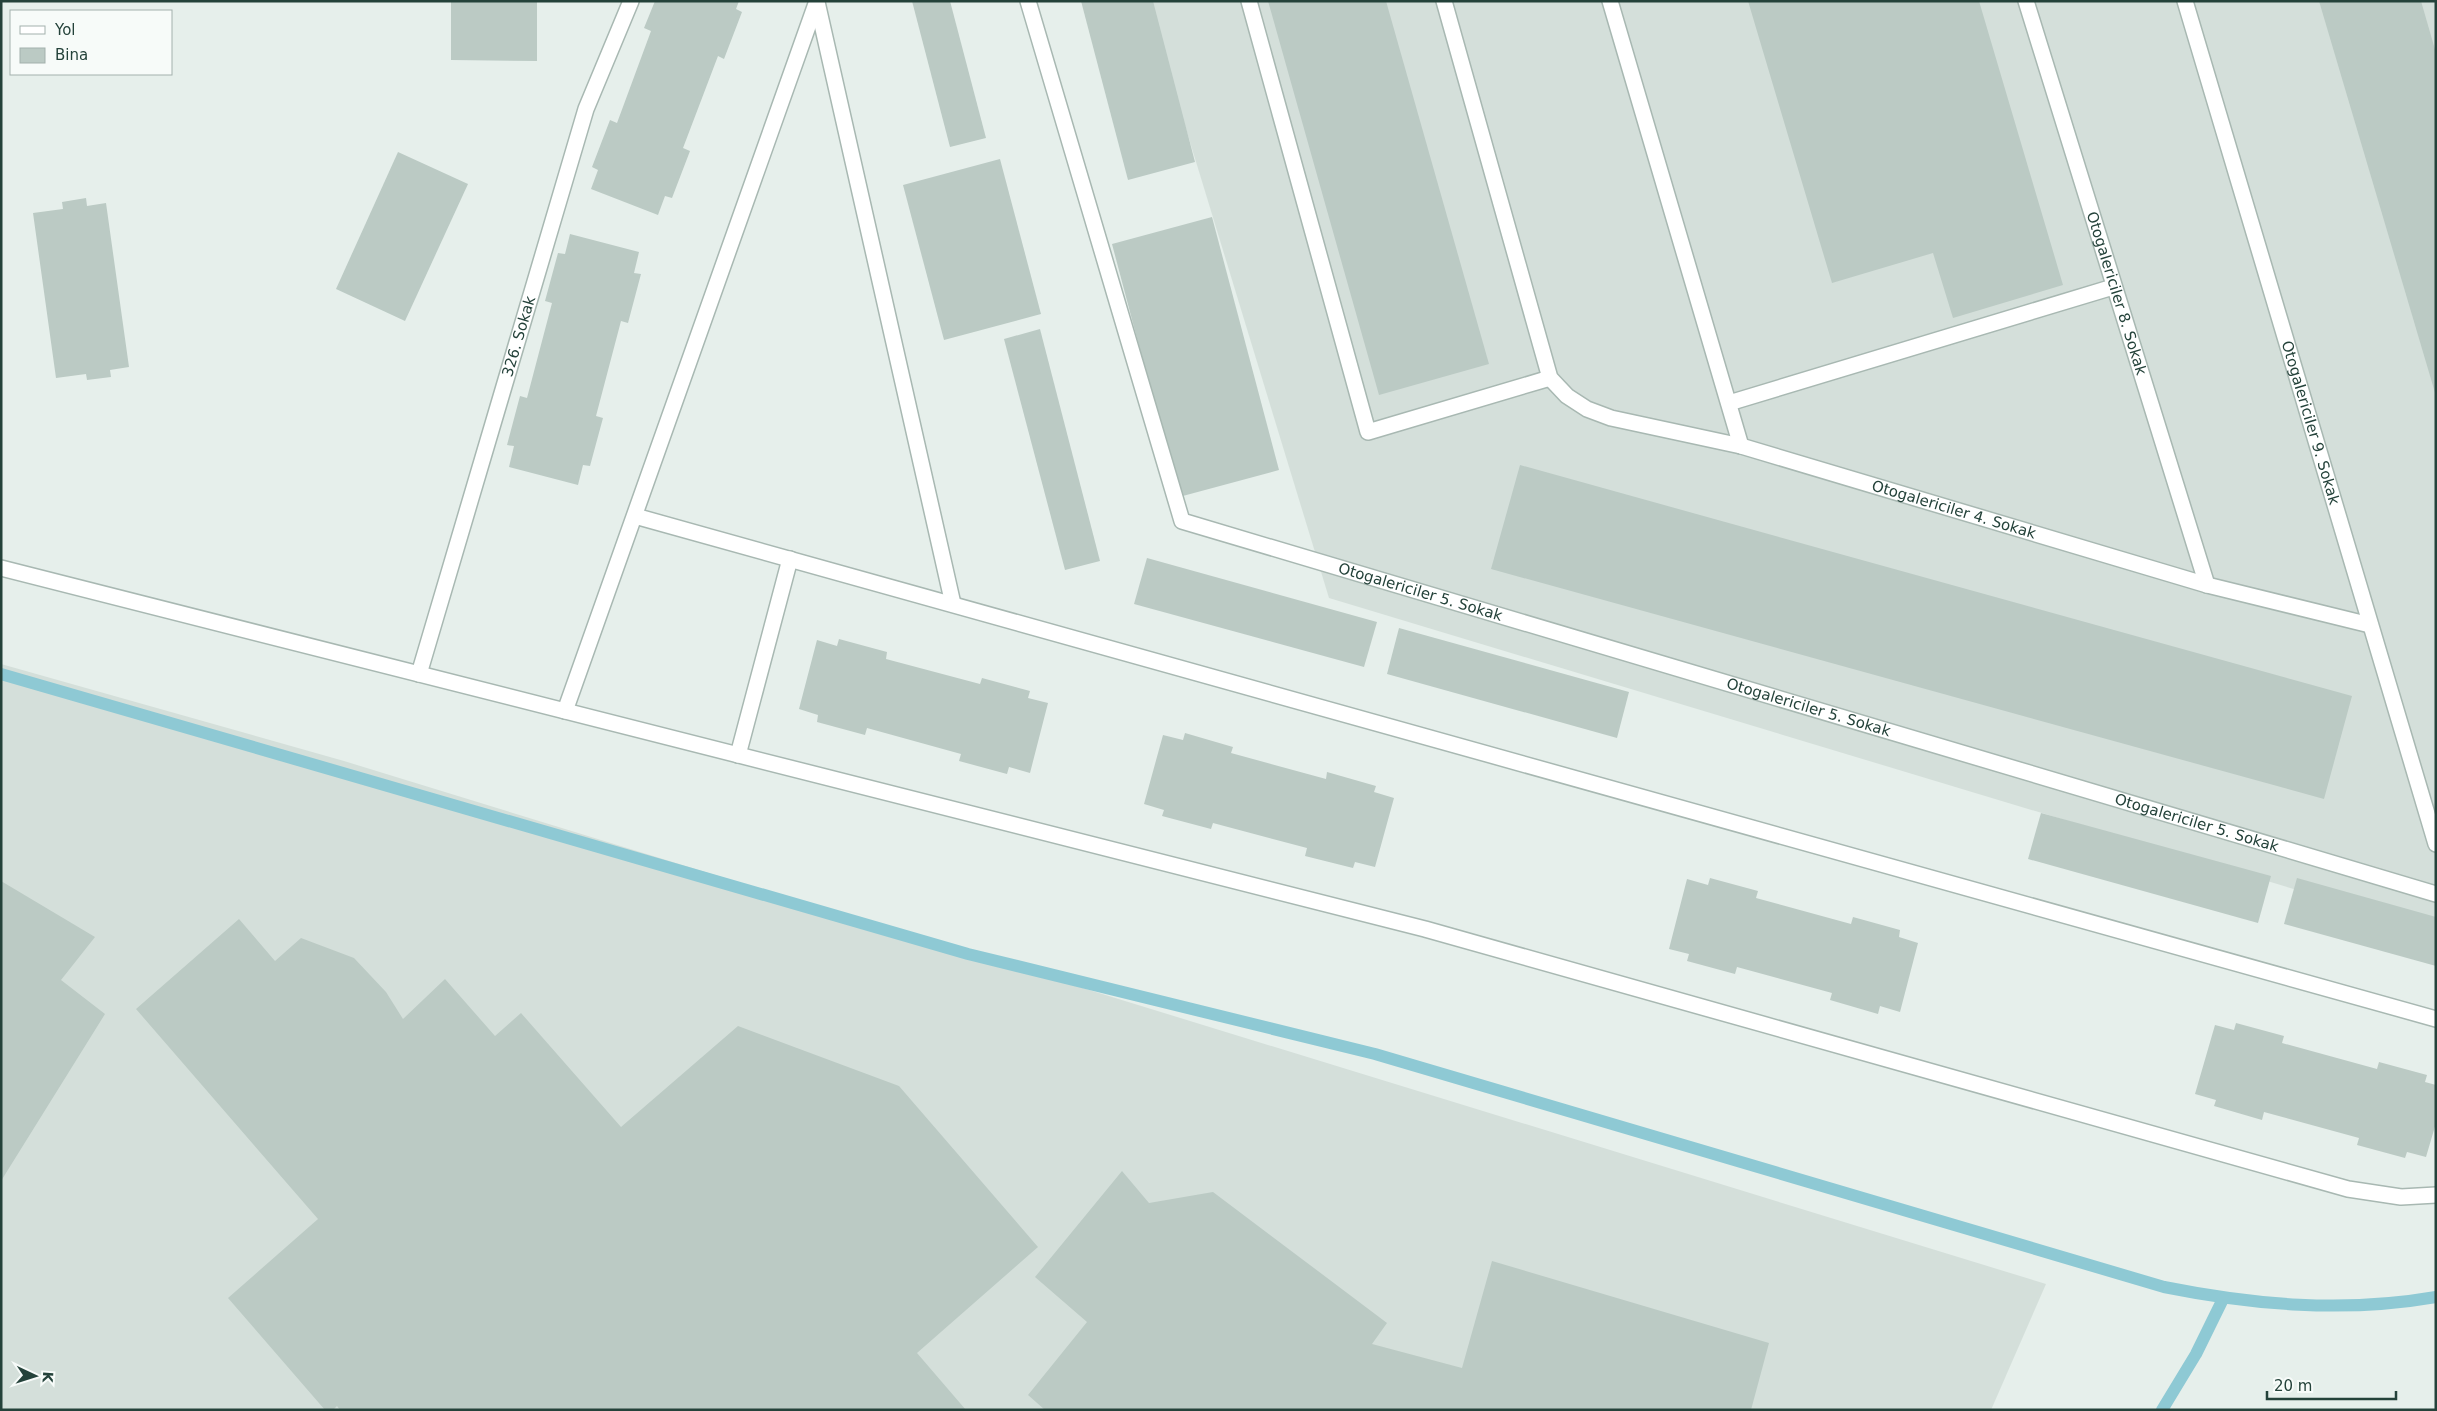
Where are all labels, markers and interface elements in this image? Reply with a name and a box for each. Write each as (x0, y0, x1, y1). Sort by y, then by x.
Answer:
legend (10, 10, 172, 75)
text: Yol (54, 21, 76, 39)
text: Bina (55, 46, 88, 64)
street label: Otogalericiler 8. Sokak (2083, 209, 2150, 378)
street label: 326. Sokak (498, 294, 539, 379)
street label: Otogalericiler 9. Sokak (2278, 339, 2344, 507)
street label: Otogalericiler 4. Sokak (1870, 477, 2038, 543)
street label: Otogalericiler 5. Sokak (1336, 559, 1505, 625)
street label: Otogalericiler 5. Sokak (1724, 674, 1893, 740)
street label: Otogalericiler 5. Sokak (2113, 790, 2281, 856)
north arrow (10, 1351, 60, 1401)
scale bar (2267, 1368, 2396, 1400)
text: K (40, 1371, 56, 1384)
text: 20 m (2274, 1377, 2312, 1395)

